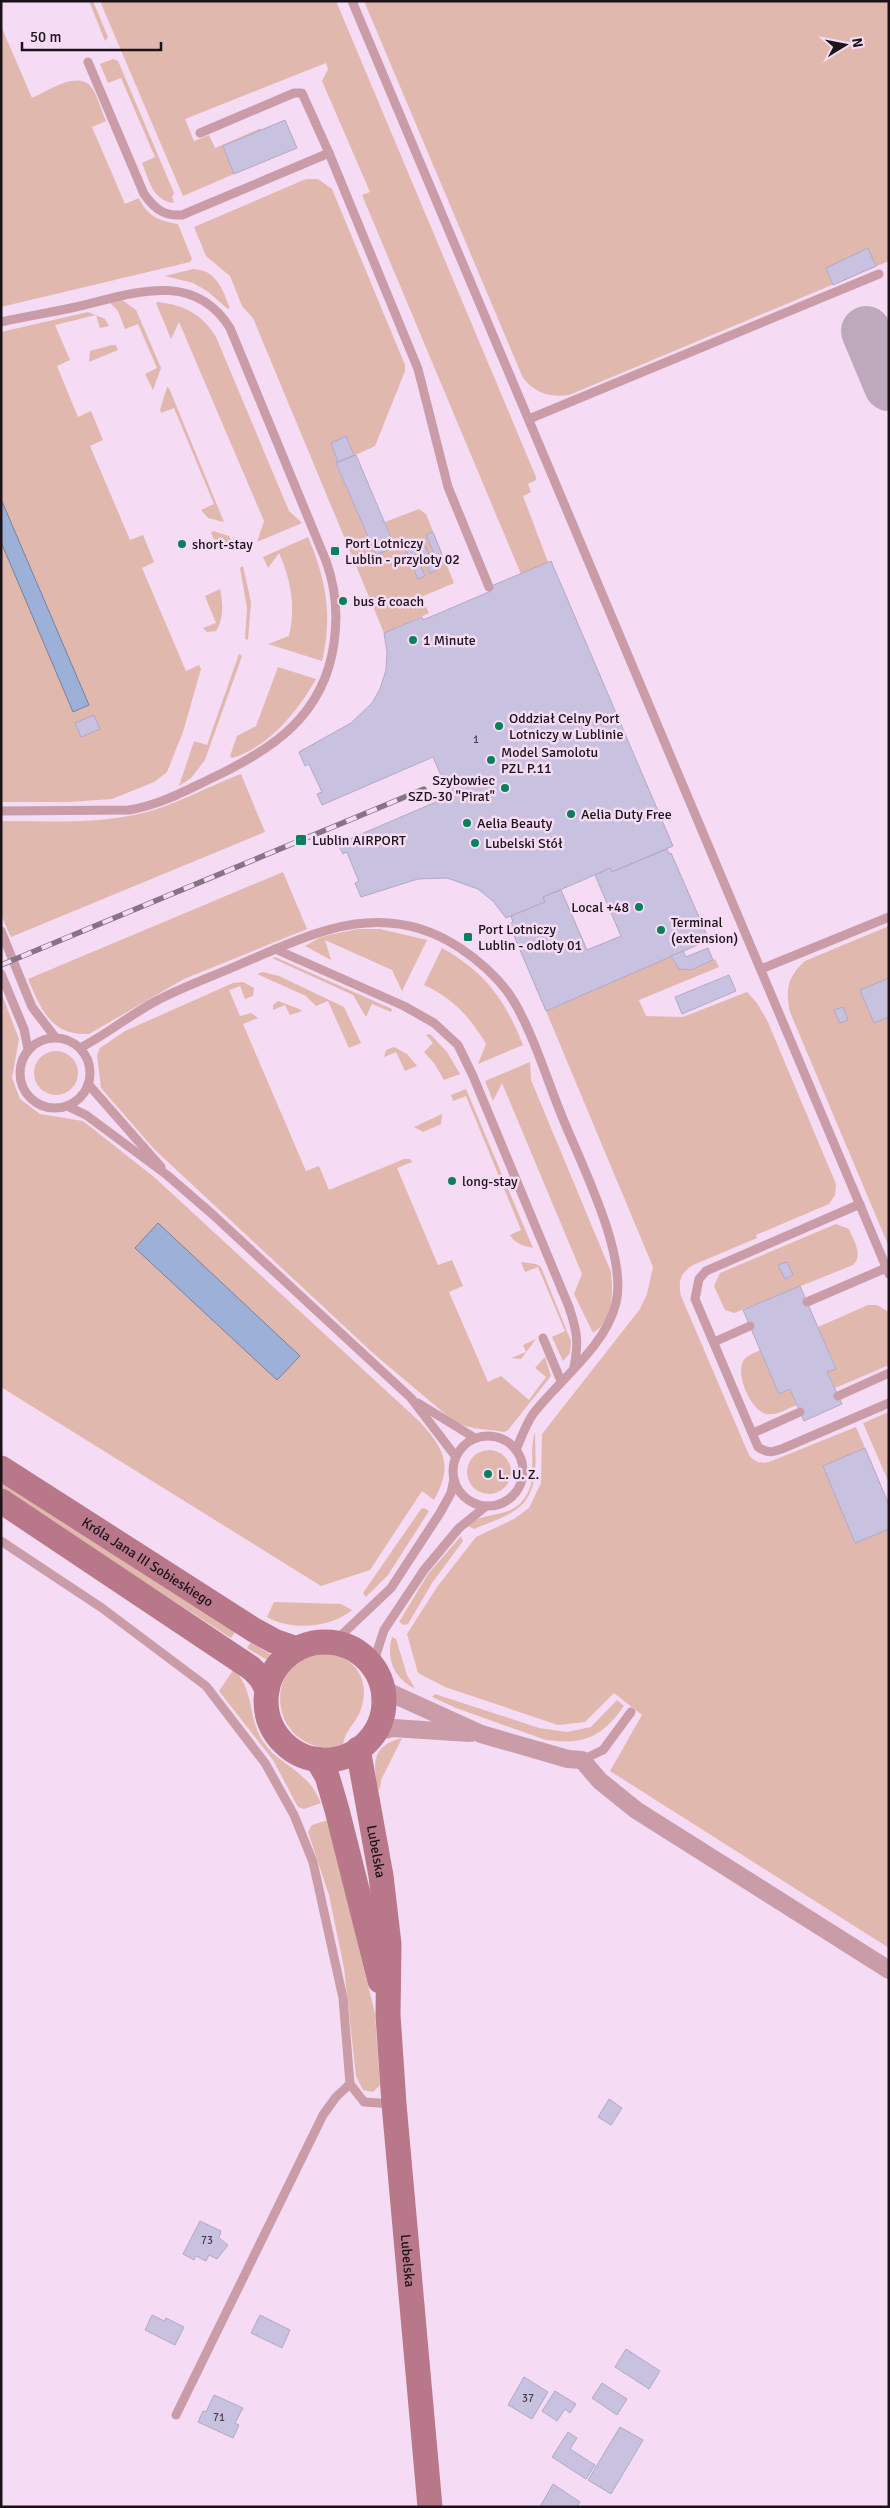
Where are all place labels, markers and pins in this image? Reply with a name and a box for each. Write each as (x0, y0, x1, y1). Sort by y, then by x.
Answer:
place label: Port Lotniczy Lublin - przyloty 02 (345, 535, 460, 568)
place label: short-stay (192, 536, 253, 553)
marker: short-stay (176, 538, 188, 550)
marker: Port Lotniczy Lublin - przyloty 02 (329, 545, 341, 557)
place label: bus & coach (353, 593, 424, 610)
marker: bus & coach (337, 595, 349, 607)
place label: 1 Minute (423, 632, 476, 649)
marker: 1 Minute (407, 634, 419, 646)
place label: Oddział Celny Port Lotniczy w Lublinie (509, 710, 623, 743)
marker: Oddział Celny Port Lotniczy w Lublinie (493, 720, 505, 732)
place label: Model Samolotu PZL P.11 (501, 744, 598, 777)
marker: Model Samolotu PZL P.11 (485, 754, 497, 766)
place label: Szybowiec SZD-30 "Pirat" (408, 772, 495, 805)
marker: Szybowiec SZD-30 "Pirat" (499, 782, 511, 794)
place label: Aelia Duty Free (581, 806, 672, 823)
marker: Aelia Duty Free (565, 808, 577, 820)
place label: Aelia Beauty (477, 815, 553, 832)
marker: Aelia Beauty (461, 817, 473, 829)
place label: Lublin AIRPORT (312, 832, 406, 849)
marker: Lublin AIRPORT (294, 833, 308, 847)
place label: Lubelski Stół (485, 835, 563, 852)
marker: Lubelski Stół (469, 837, 481, 849)
place label: Local +48 (571, 899, 629, 916)
marker: Local +48 (633, 901, 645, 913)
place label: Terminal (extension) (671, 914, 738, 947)
place label: Port Lotniczy Lublin - odloty 01 (478, 921, 582, 954)
marker: Terminal (extension) (655, 924, 667, 936)
marker: Port Lotniczy Lublin - odloty 01 (462, 931, 474, 943)
place label: long-stay (462, 1173, 518, 1190)
marker: long-stay (446, 1175, 458, 1187)
place label: L. U. Z. (498, 1466, 539, 1483)
marker: L. U. Z. (482, 1468, 494, 1480)

